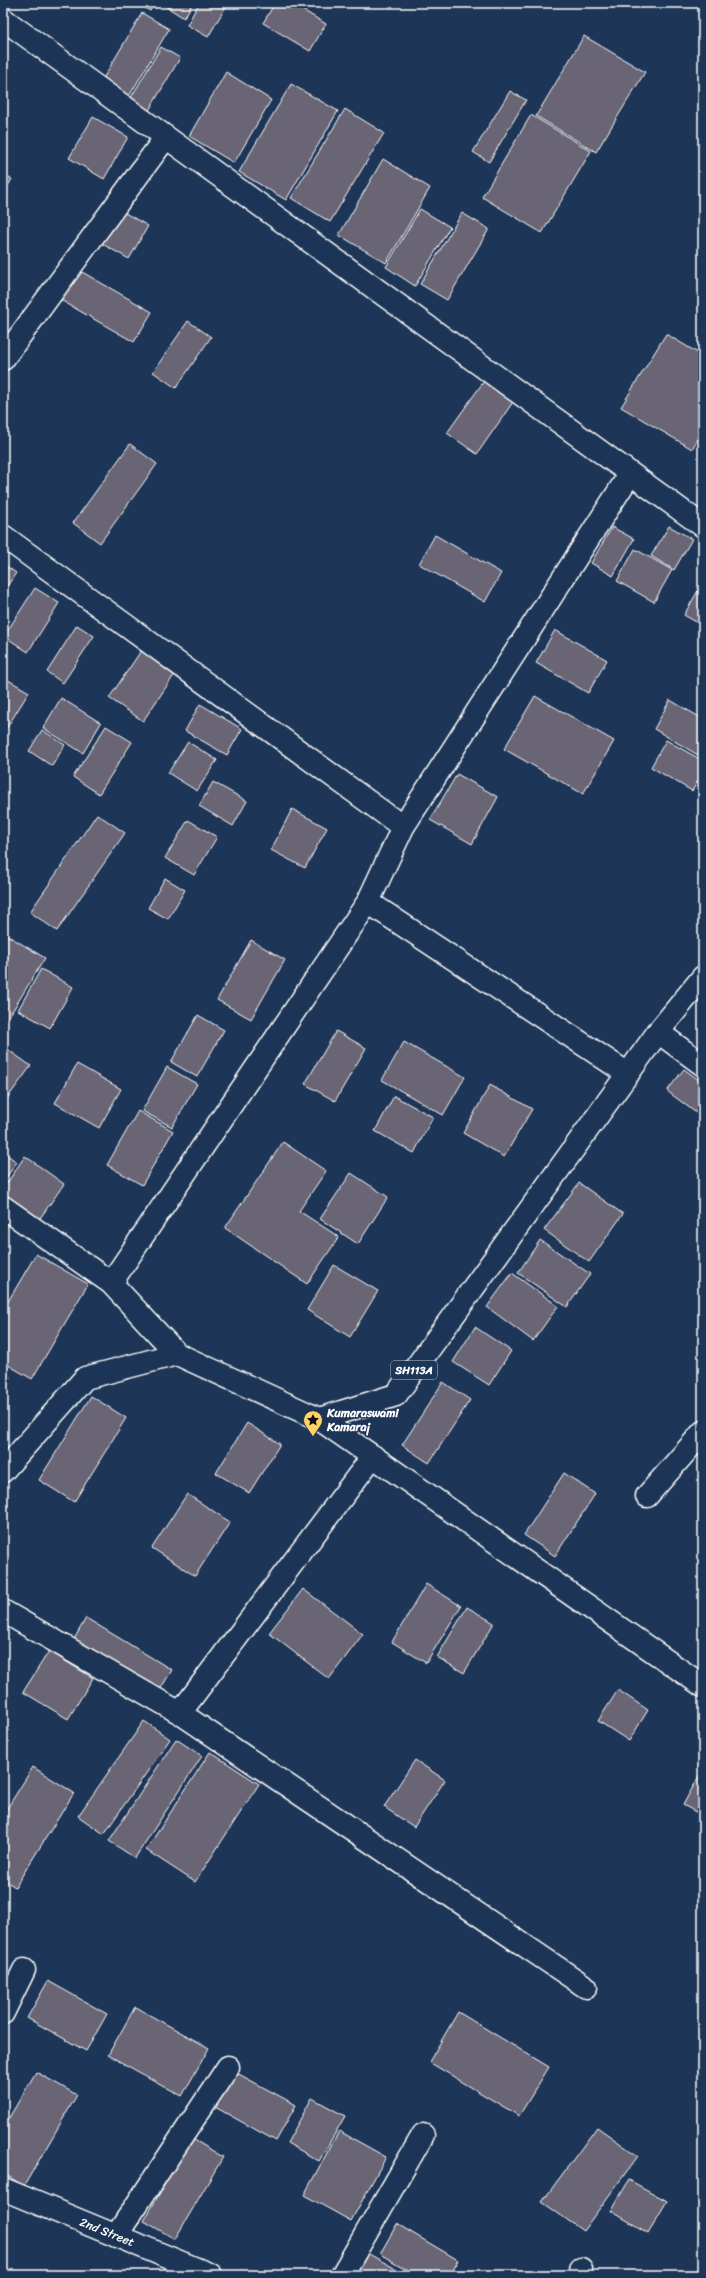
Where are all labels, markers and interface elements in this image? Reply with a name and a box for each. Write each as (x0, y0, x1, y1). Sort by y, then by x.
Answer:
road number: SH113A (391, 1361, 437, 1379)
place label: Kumaraswami Kamaraj (326, 1402, 399, 1438)
place icon: Kumaraswami Kamaraj (302, 1409, 324, 1437)
street label: 2nd Street (76, 2211, 138, 2253)

